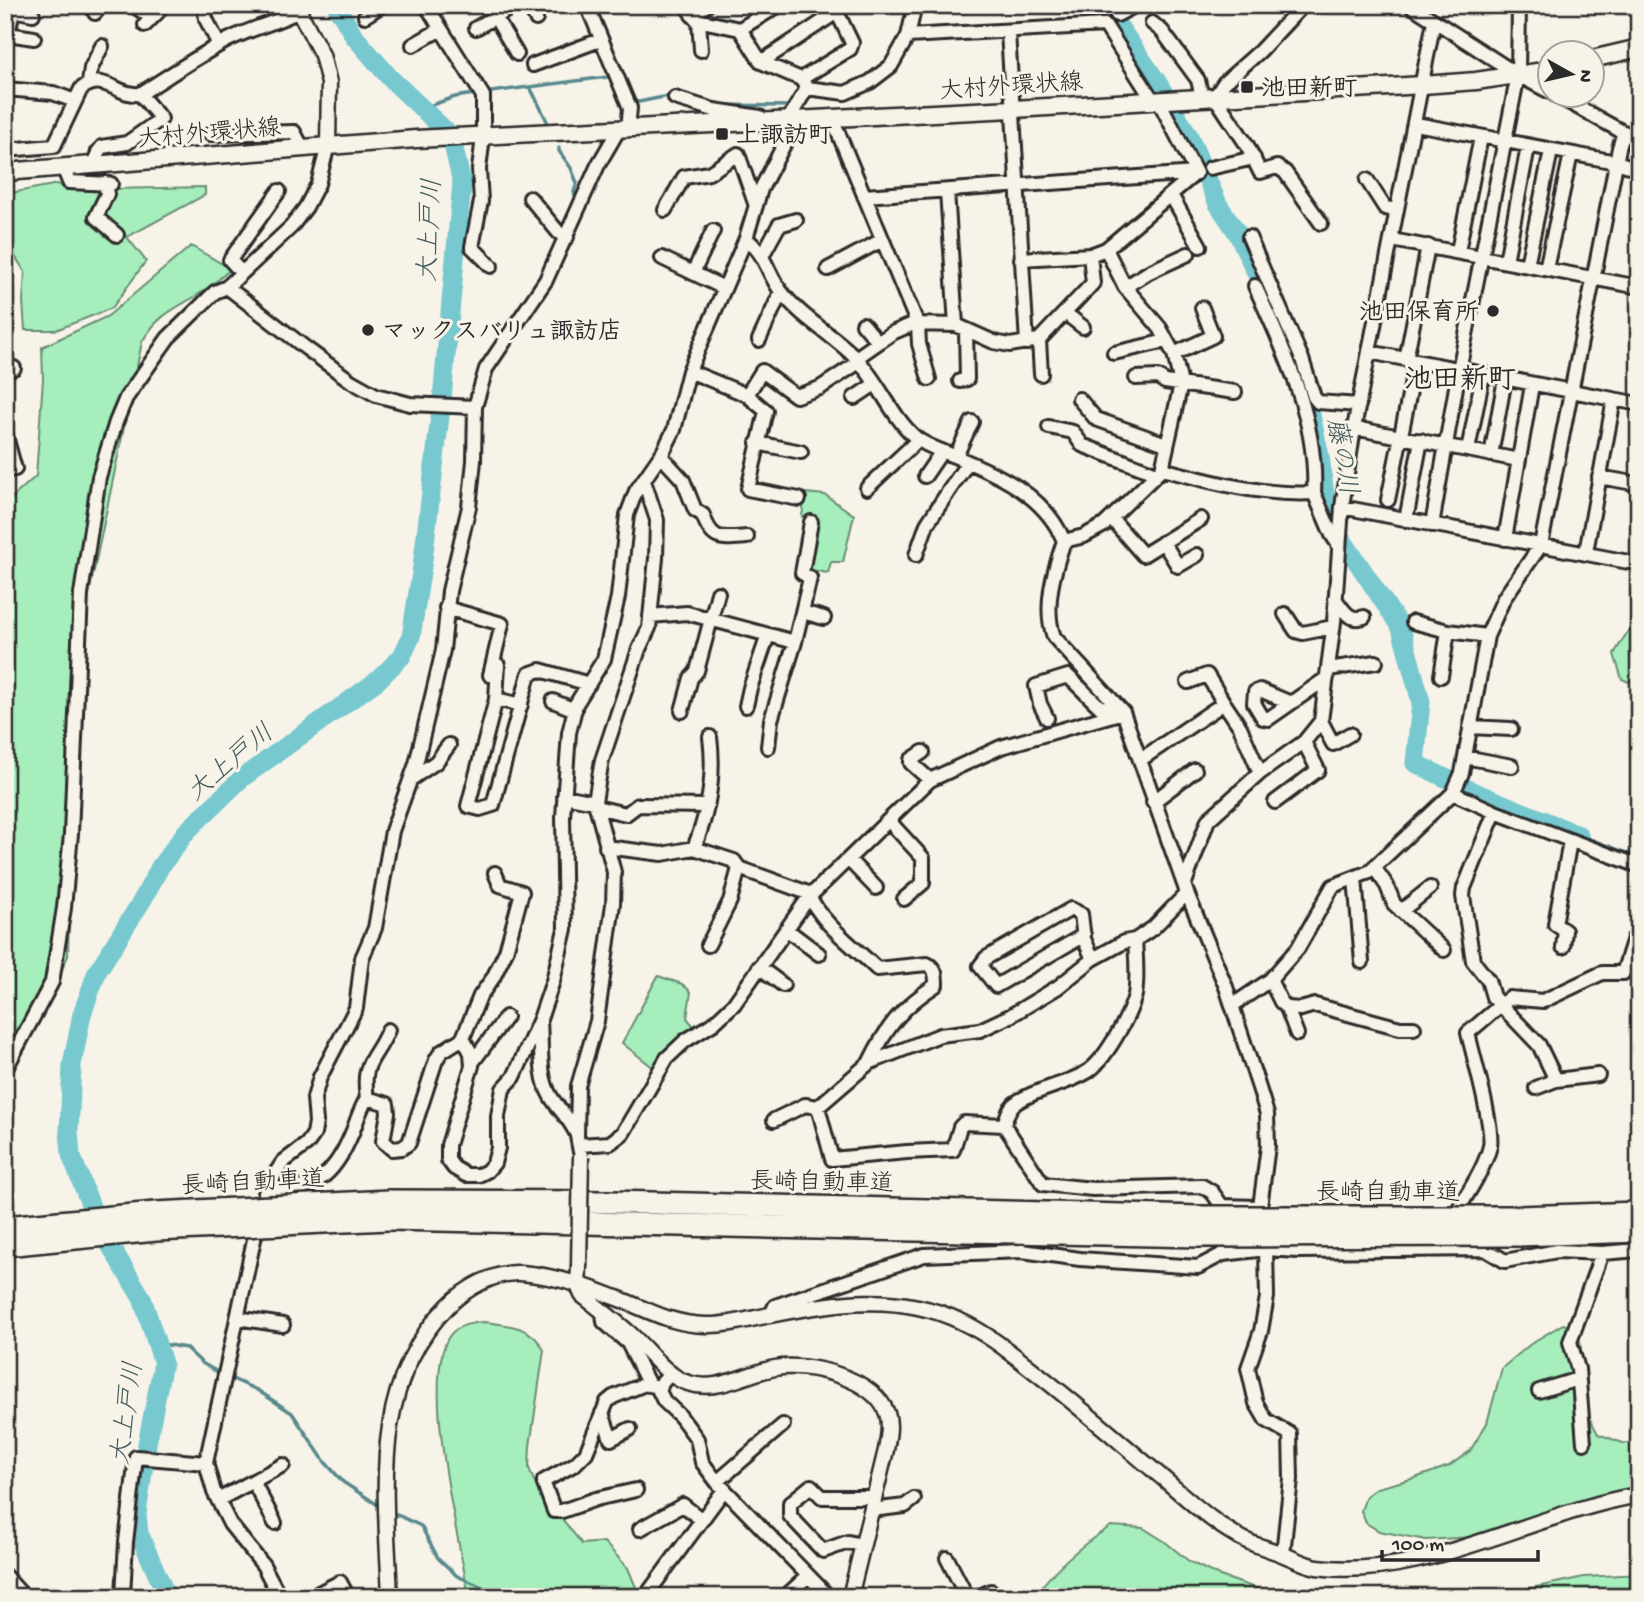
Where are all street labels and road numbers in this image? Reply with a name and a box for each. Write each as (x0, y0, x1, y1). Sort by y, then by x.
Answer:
street label: 大村外環状線 (938, 68, 1084, 108)
street label: 大村外環状線 (136, 114, 282, 156)
street label: 長崎自動車道 (180, 1165, 326, 1203)
street label: 長崎自動車道 (750, 1168, 894, 1200)
street label: 長崎自動車道 (1316, 1179, 1460, 1209)

